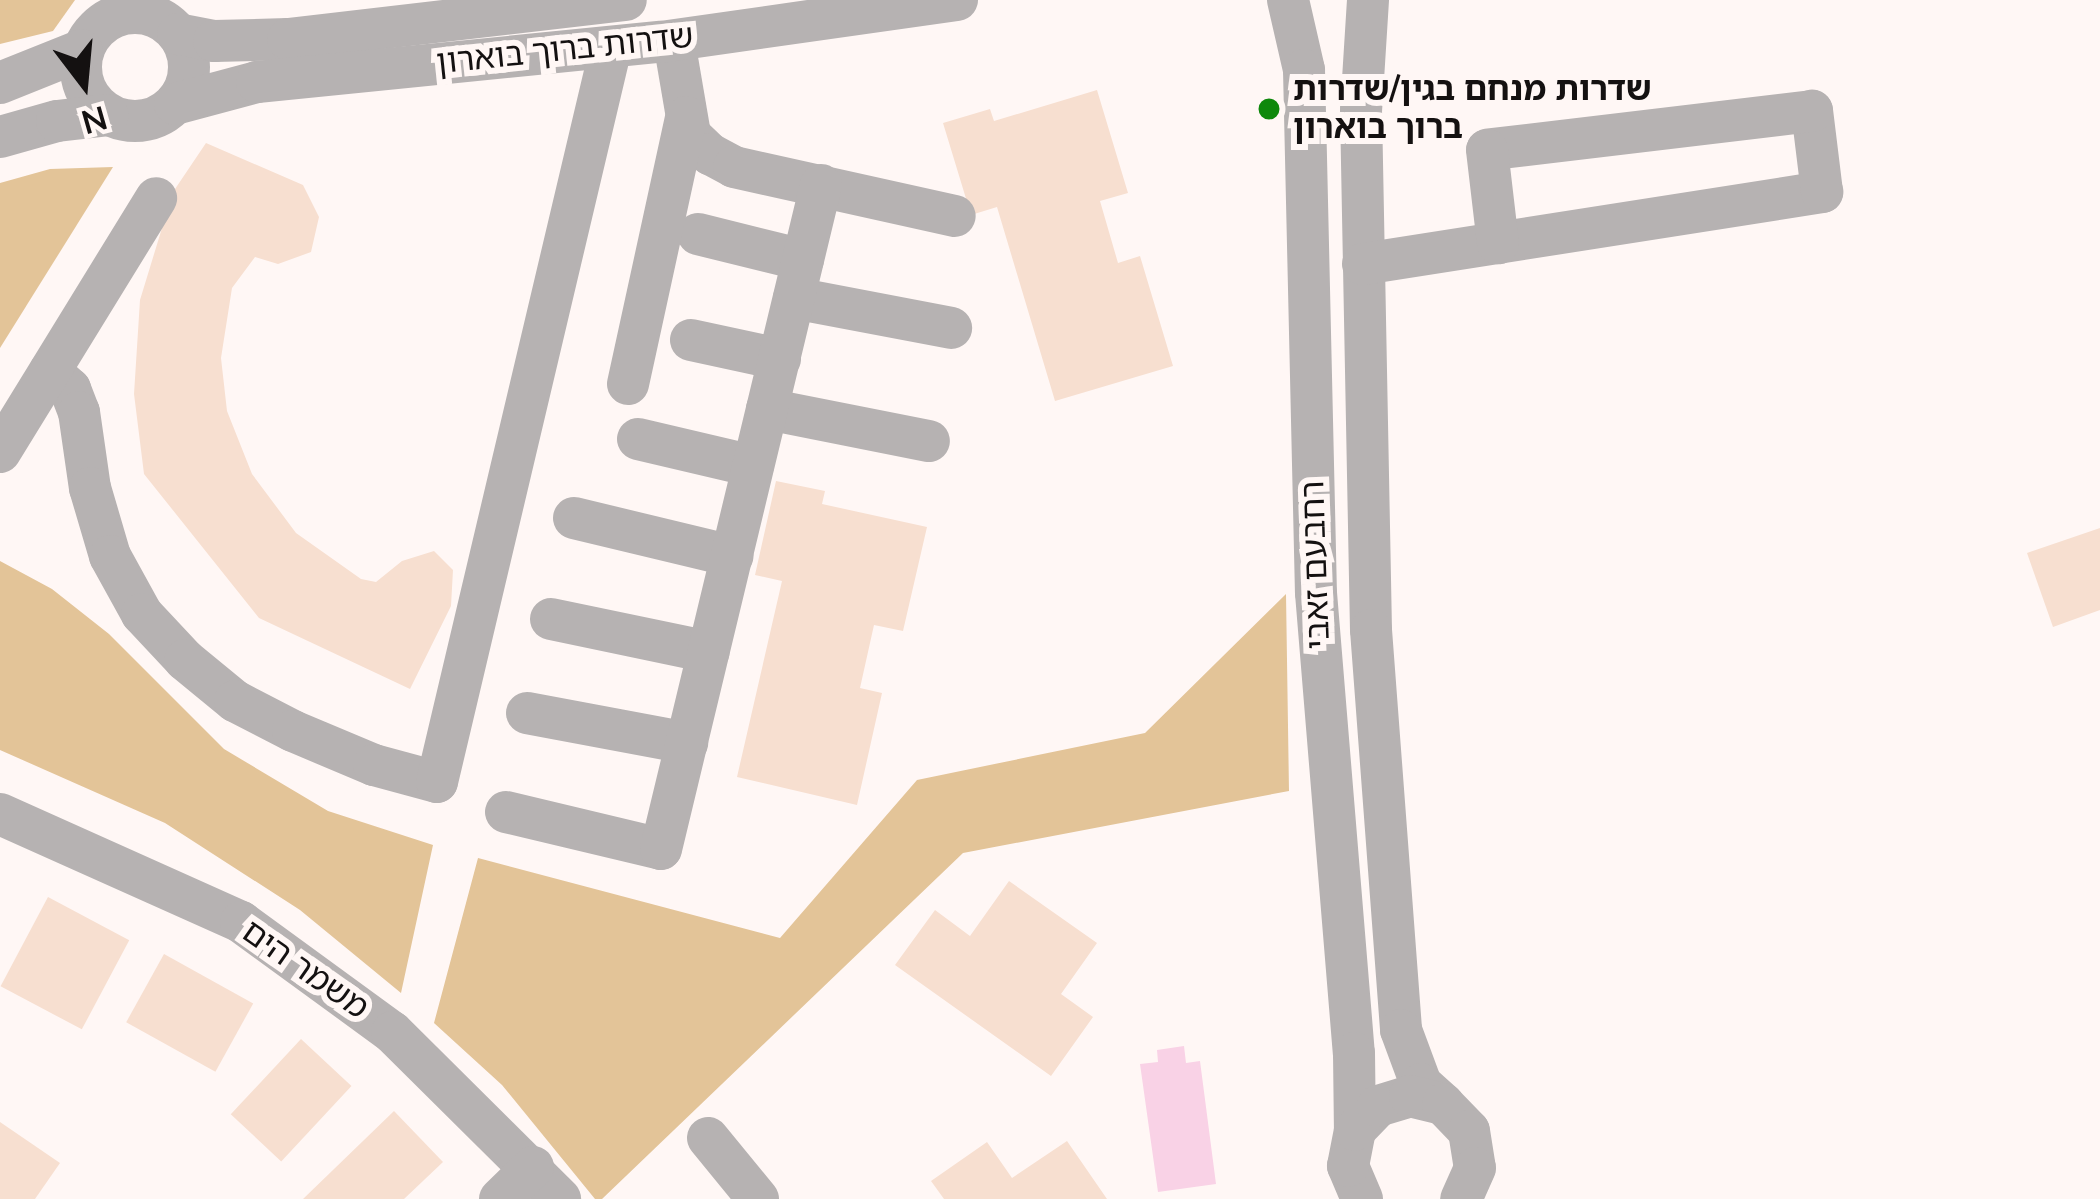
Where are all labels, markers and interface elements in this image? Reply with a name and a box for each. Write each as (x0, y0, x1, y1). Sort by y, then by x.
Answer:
street label: שדרות ברוך בוארון (434, 17, 696, 83)
north arrow (24, 24, 144, 144)
place label: שדרות מנחם בגין/שדרות ברוך בוארון (1293, 70, 1652, 148)
text: N (76, 94, 112, 144)
marker: שדרות מנחם בגין/שדרות ברוך בוארון (1256, 96, 1282, 122)
street label: רחבעם זאבי (1293, 480, 1339, 650)
street label: משמר הים (234, 912, 376, 1028)

